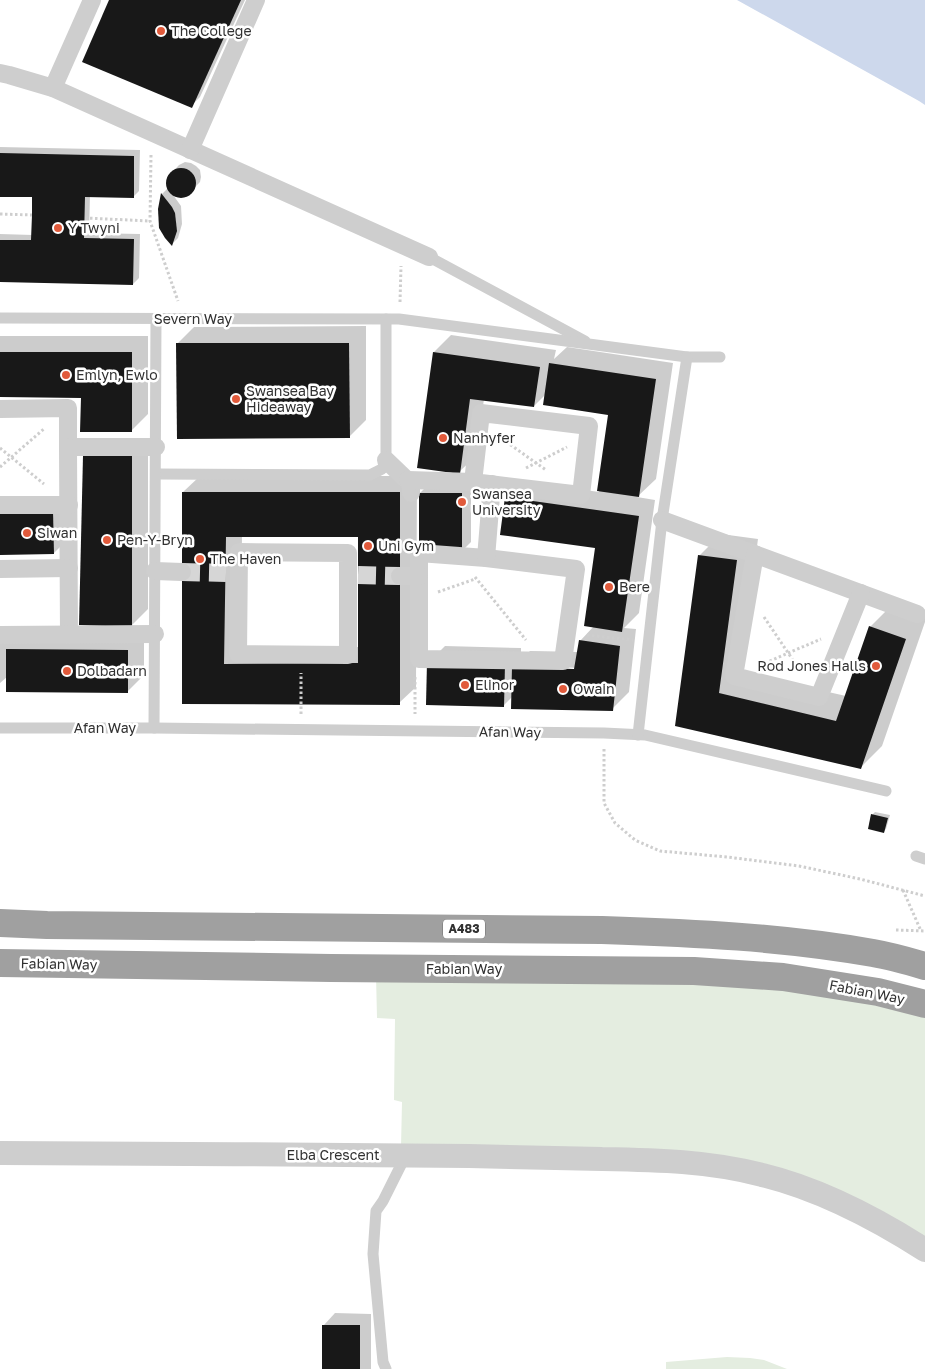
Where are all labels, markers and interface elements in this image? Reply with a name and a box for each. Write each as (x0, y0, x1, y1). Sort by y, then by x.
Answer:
place label: The College (171, 22, 252, 39)
marker: The College (155, 25, 167, 37)
place label: Y Twyni (68, 219, 120, 236)
marker: Y Twyni (52, 222, 64, 234)
street label: Severn Way (154, 310, 232, 327)
place label: Emlyn, Ewlo (76, 366, 158, 383)
marker: Emlyn, Ewlo (60, 369, 72, 381)
place label: Swansea Bay Hideaway (246, 382, 334, 415)
marker: Swansea Bay Hideaway (230, 393, 242, 405)
place label: Nanhyfer (453, 429, 516, 446)
marker: Nanhyfer (437, 432, 449, 444)
place label: Swansea University (472, 485, 541, 518)
marker: Swansea University (456, 496, 468, 508)
place label: Siwan (37, 524, 77, 541)
marker: Siwan (21, 527, 33, 539)
place label: Pen-Y-Bryn (117, 531, 193, 548)
marker: Pen-Y-Bryn (101, 534, 113, 546)
place label: Uni Gym (378, 537, 434, 554)
marker: Uni Gym (362, 540, 374, 552)
place label: The Haven (210, 550, 281, 567)
marker: The Haven (194, 553, 206, 565)
place label: Bere (619, 578, 650, 595)
marker: Bere (603, 581, 615, 593)
place label: Rod Jones Halls (757, 657, 866, 674)
marker: Rod Jones Halls (870, 660, 882, 672)
place label: Dolbadarn (77, 662, 147, 679)
marker: Dolbadarn (61, 665, 73, 677)
place label: Elinor (475, 676, 515, 693)
marker: Elinor (459, 679, 471, 691)
place label: Owain (573, 680, 615, 697)
marker: Owain (557, 683, 569, 695)
street label: Afan Way (74, 719, 136, 736)
street label: Afan Way (479, 722, 541, 741)
road number: A483 (443, 920, 485, 939)
street label: Fabian Way (21, 954, 98, 973)
street label: Fabian Way (426, 960, 503, 977)
street label: Fabian Way (828, 976, 907, 1007)
street label: Elba Crescent (286, 1146, 380, 1163)

